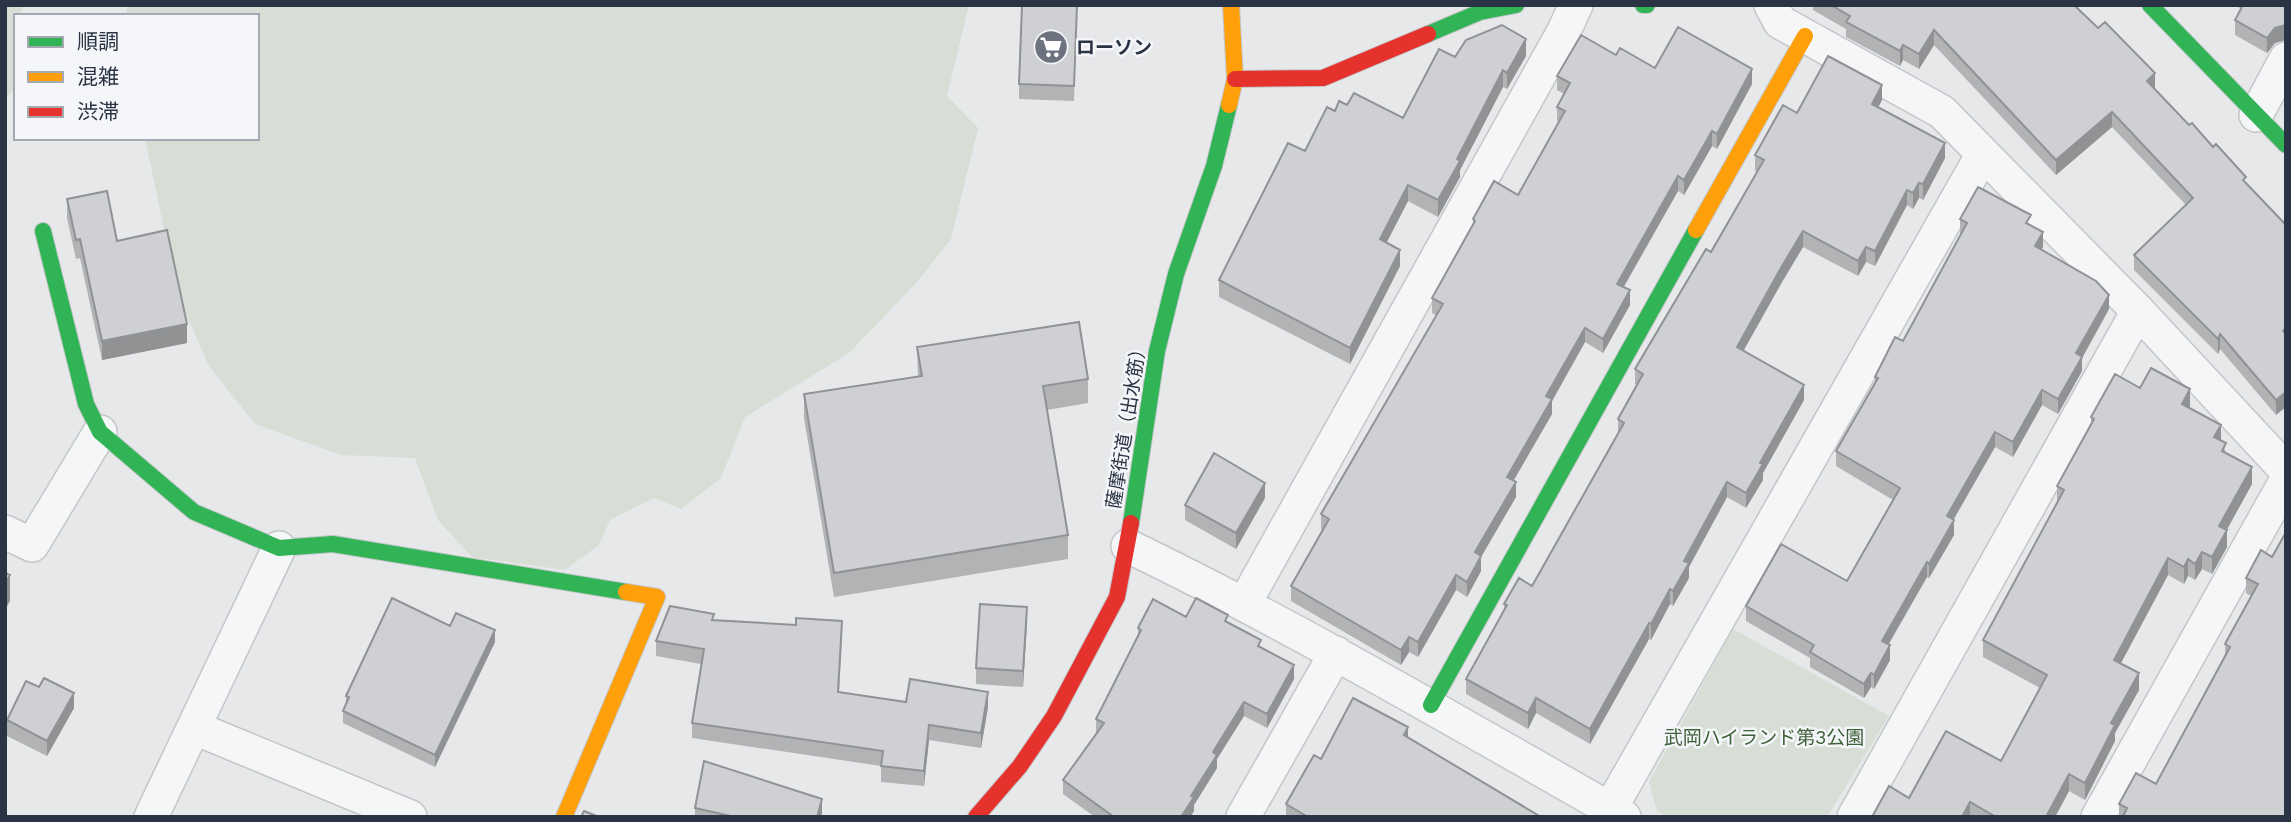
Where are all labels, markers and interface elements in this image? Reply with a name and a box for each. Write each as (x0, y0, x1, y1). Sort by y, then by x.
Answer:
legend (14, 14, 259, 140)
supermarket icon: ローソン (1032, 28, 1070, 66)
text: 順調 (77, 29, 119, 54)
place label: ローソン (1076, 36, 1152, 59)
text: 混雑 (77, 64, 119, 89)
text: 渋滞 (77, 99, 119, 124)
street label: 薩摩街道（出水筋） (1102, 338, 1151, 510)
park label: 武岡ハイランド第3公園 (1664, 726, 1864, 749)

